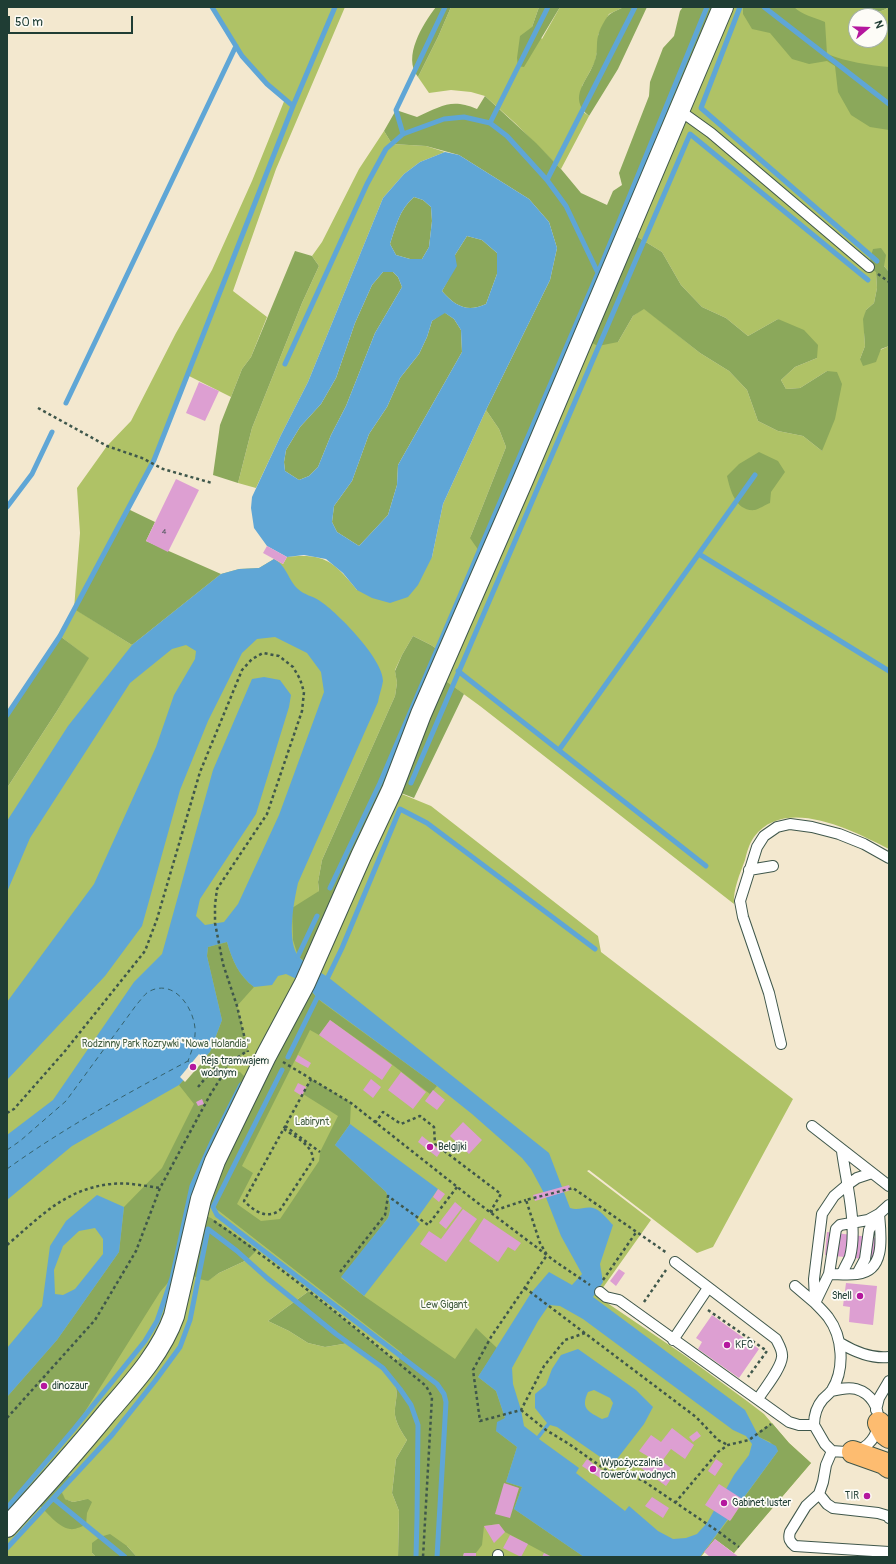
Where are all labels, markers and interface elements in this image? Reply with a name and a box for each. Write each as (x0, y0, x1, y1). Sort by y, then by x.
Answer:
scale bar (10, 8, 135, 34)
north arrow (848, 8, 888, 48)
text: 50 m (15, 15, 43, 30)
text: N (872, 19, 886, 30)
house number: 4 (162, 527, 166, 537)
park label: Rodzinny Park Rozrywki "Nowa Holandia" (82, 1038, 250, 1050)
place label: Rejs tramwajem wodnym (201, 1055, 269, 1078)
marker: Rejs tramwajem wodnym (188, 1062, 198, 1072)
park label: Labirynt (295, 1116, 329, 1128)
place label: Belgijki (438, 1141, 466, 1153)
marker: Belgijki (425, 1142, 435, 1152)
place label: Shell (832, 1290, 852, 1302)
marker: Shell (855, 1291, 865, 1301)
park label: Lew Gigant (421, 1299, 467, 1311)
place label: KFC (735, 1339, 753, 1351)
marker: KFC (722, 1340, 732, 1350)
place label: dinozaur (52, 1380, 88, 1392)
marker: dinozaur (39, 1381, 49, 1391)
place label: Wypożyczalnia rowerów wodnych (601, 1457, 676, 1480)
marker: Wypożyczalnia rowerów wodnych (588, 1464, 598, 1474)
place label: TIR (845, 1490, 859, 1502)
marker: TIR (862, 1491, 872, 1501)
place label: Gabinet luster (732, 1497, 791, 1509)
marker: Gabinet luster (719, 1498, 729, 1508)

